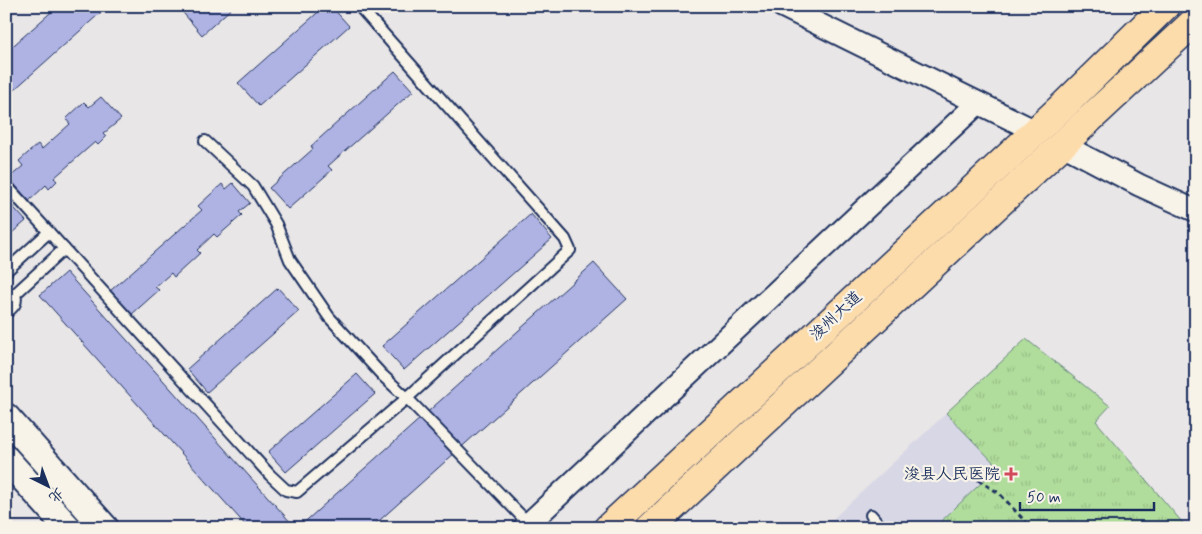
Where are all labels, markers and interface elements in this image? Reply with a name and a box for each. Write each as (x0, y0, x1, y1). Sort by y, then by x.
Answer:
street label: 浚州大道 (805, 286, 867, 346)
north arrow (22, 462, 72, 512)
place label: 浚县人民医院 (904, 464, 1000, 485)
marker: 浚县人民医院 (1004, 467, 1018, 481)
scale bar (1020, 479, 1153, 511)
text: 北 (45, 484, 67, 506)
text: 50 m (1027, 488, 1061, 508)

